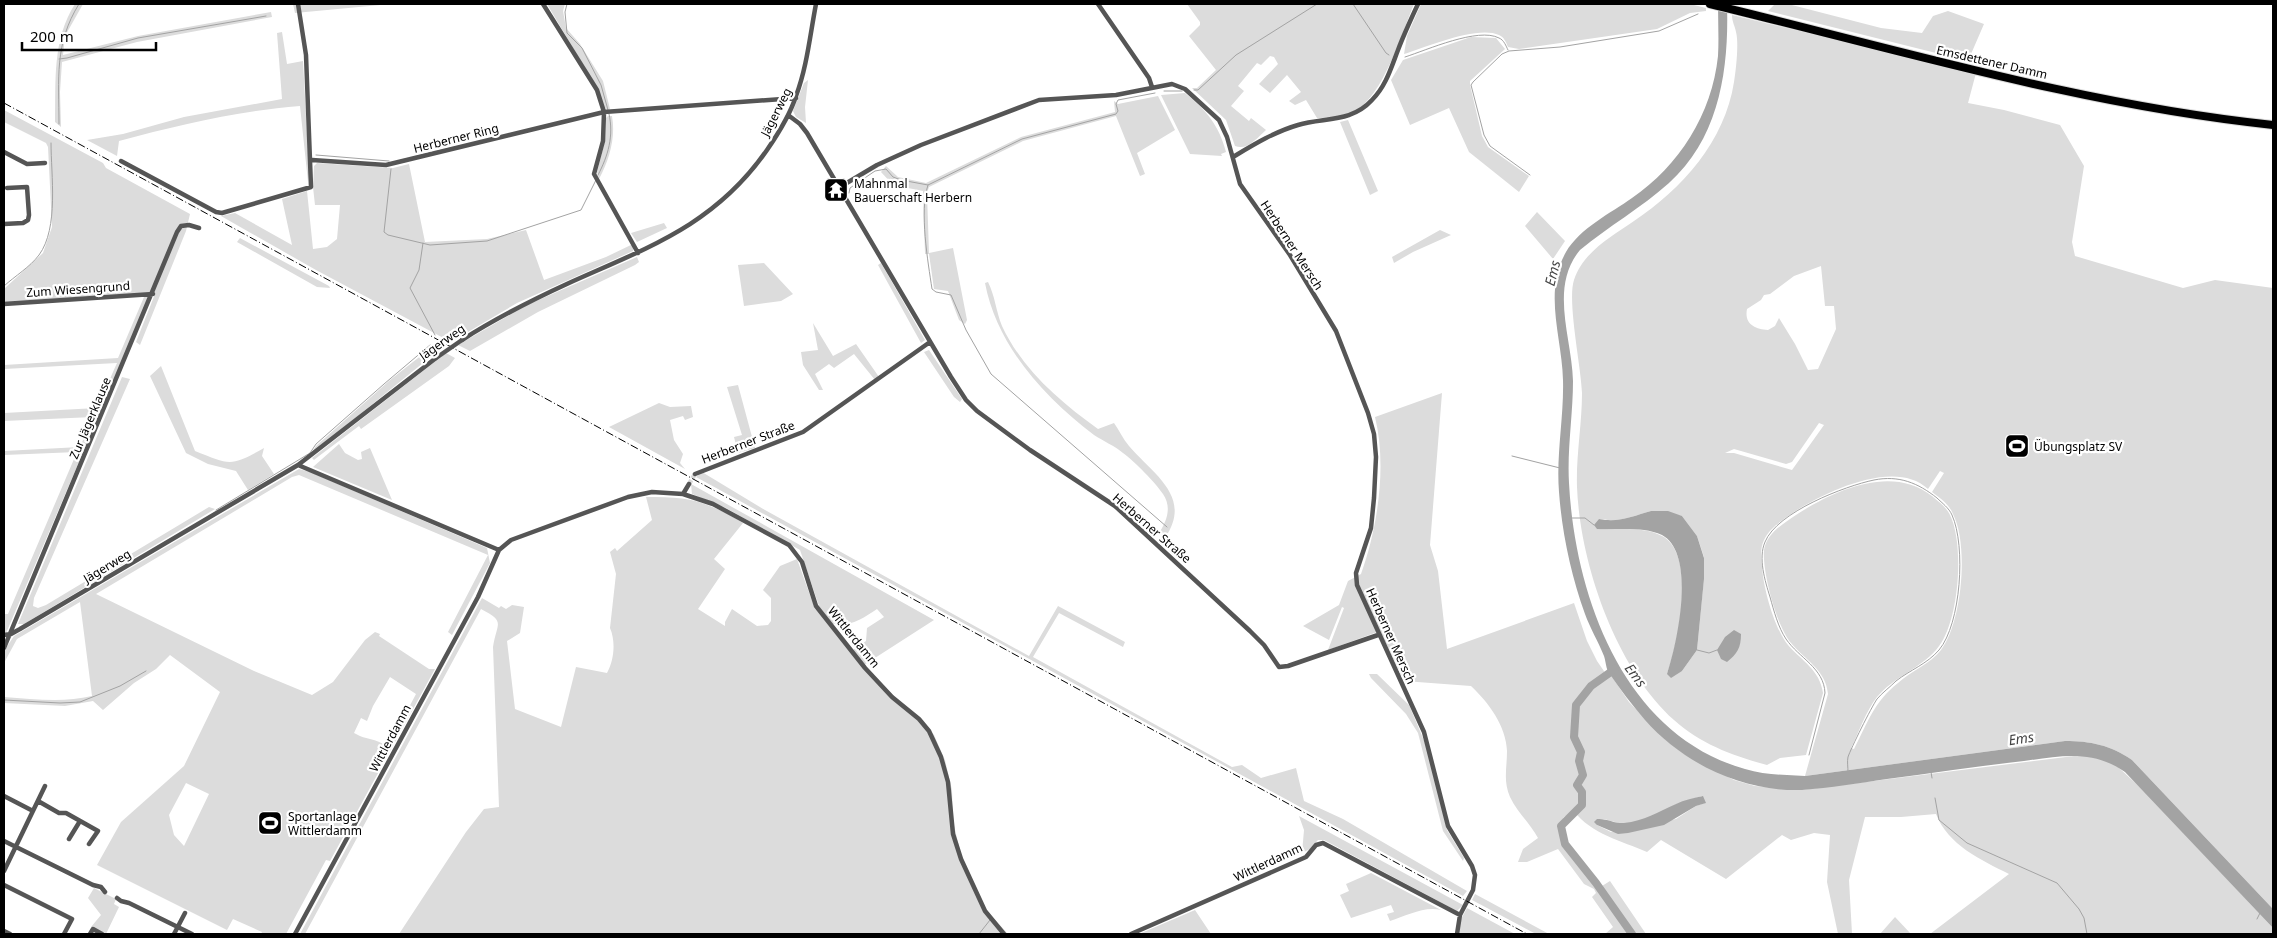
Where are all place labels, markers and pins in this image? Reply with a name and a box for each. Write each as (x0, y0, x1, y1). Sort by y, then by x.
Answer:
place label: Mahnmal Bauerschaft Herbern (854, 175, 972, 206)
temple icon: Mahnmal Bauerschaft Herbern (823, 177, 849, 203)
sports icon: Übungsplatz SV (2004, 433, 2030, 459)
place label: Übungsplatz SV (2034, 438, 2123, 455)
place label: Sportanlage Wittlerdamm (288, 808, 362, 839)
sports icon: Sportanlage Wittlerdamm (257, 810, 283, 836)

